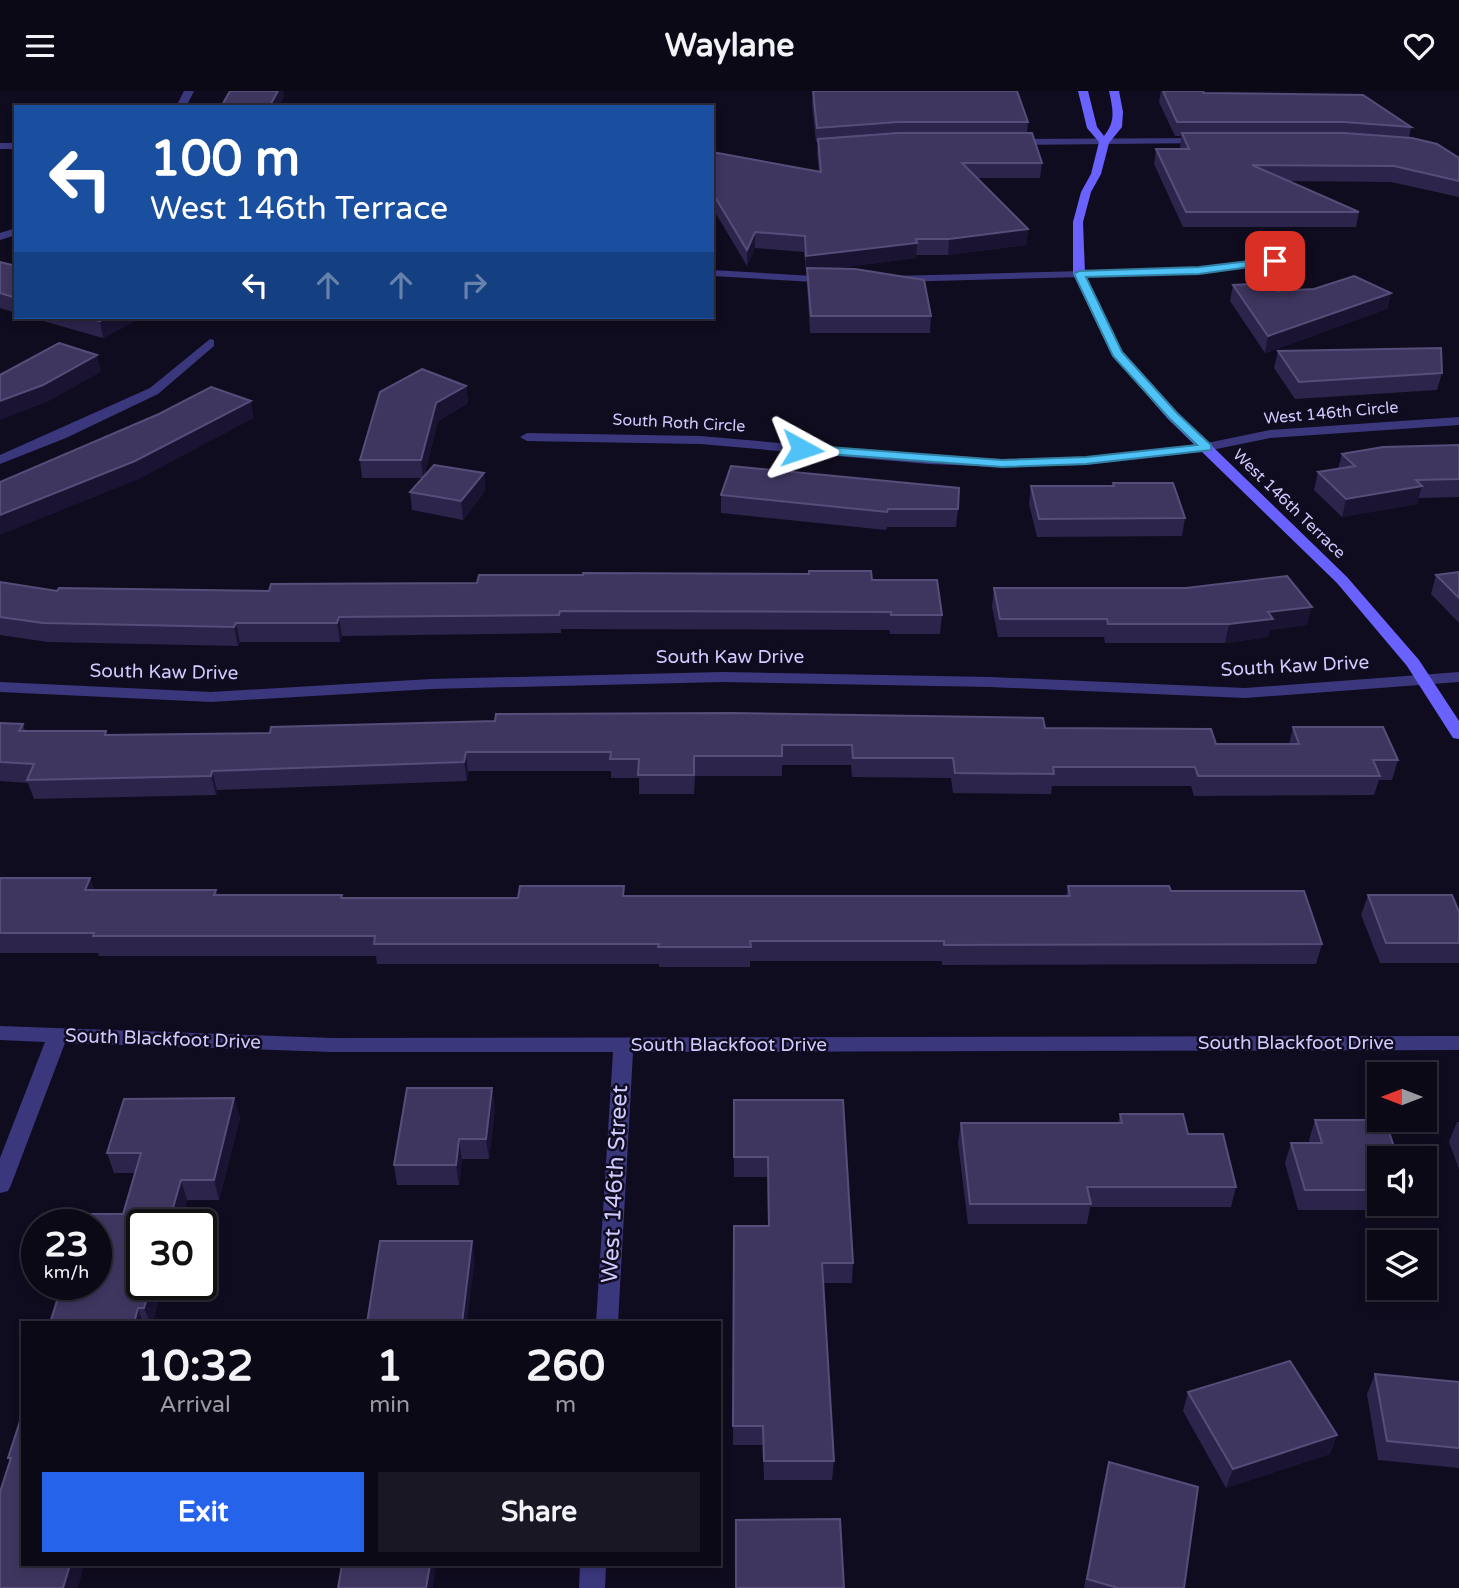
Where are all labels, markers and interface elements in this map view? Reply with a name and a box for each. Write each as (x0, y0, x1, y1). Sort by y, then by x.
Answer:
icon: menu (21, 27, 59, 65)
text: Waylane (665, 27, 794, 65)
icon: heart (1400, 27, 1438, 65)
text: 100 m (150, 130, 300, 189)
icon: left (35, 133, 126, 224)
text: West 146th Terrace (150, 190, 448, 228)
pin (1245, 231, 1305, 291)
icon: arrive (1256, 242, 1294, 280)
icon: left (236, 266, 274, 304)
icon: ahead (309, 266, 347, 304)
icon: ahead (382, 266, 420, 304)
icon: right (455, 266, 493, 304)
street label: West 146th Circle (1263, 397, 1399, 429)
street label: South Roth Circle (612, 410, 746, 436)
position arrow (765, 412, 839, 486)
street label: West 146th Terrace (1228, 445, 1350, 563)
street label: South Kaw Drive (656, 646, 804, 668)
street label: South Kaw Drive (1220, 651, 1370, 681)
street label: South Kaw Drive (90, 660, 238, 684)
street label: South Blackfoot Drive (65, 1025, 261, 1053)
street label: South Blackfoot Drive (1198, 1032, 1394, 1054)
street label: South Blackfoot Drive (631, 1034, 827, 1056)
north arrow (1367, 1062, 1437, 1132)
map controls (1367, 1062, 1437, 1300)
street label: West 146th Street (596, 1084, 634, 1284)
button: sound (1367, 1146, 1437, 1216)
speed limit sign: 30 (126, 1209, 217, 1300)
text: 23 (45, 1224, 88, 1266)
button: layers (1367, 1230, 1437, 1300)
text: km/h (44, 1261, 89, 1283)
text: 10:32 (137, 1341, 253, 1392)
text: 1 (376, 1341, 403, 1392)
text: 260 (526, 1341, 605, 1392)
text: Arrival (160, 1391, 231, 1419)
text: min (369, 1391, 410, 1419)
text: m (555, 1391, 576, 1419)
button: Exit (42, 1472, 364, 1552)
button: Share (378, 1472, 700, 1552)

